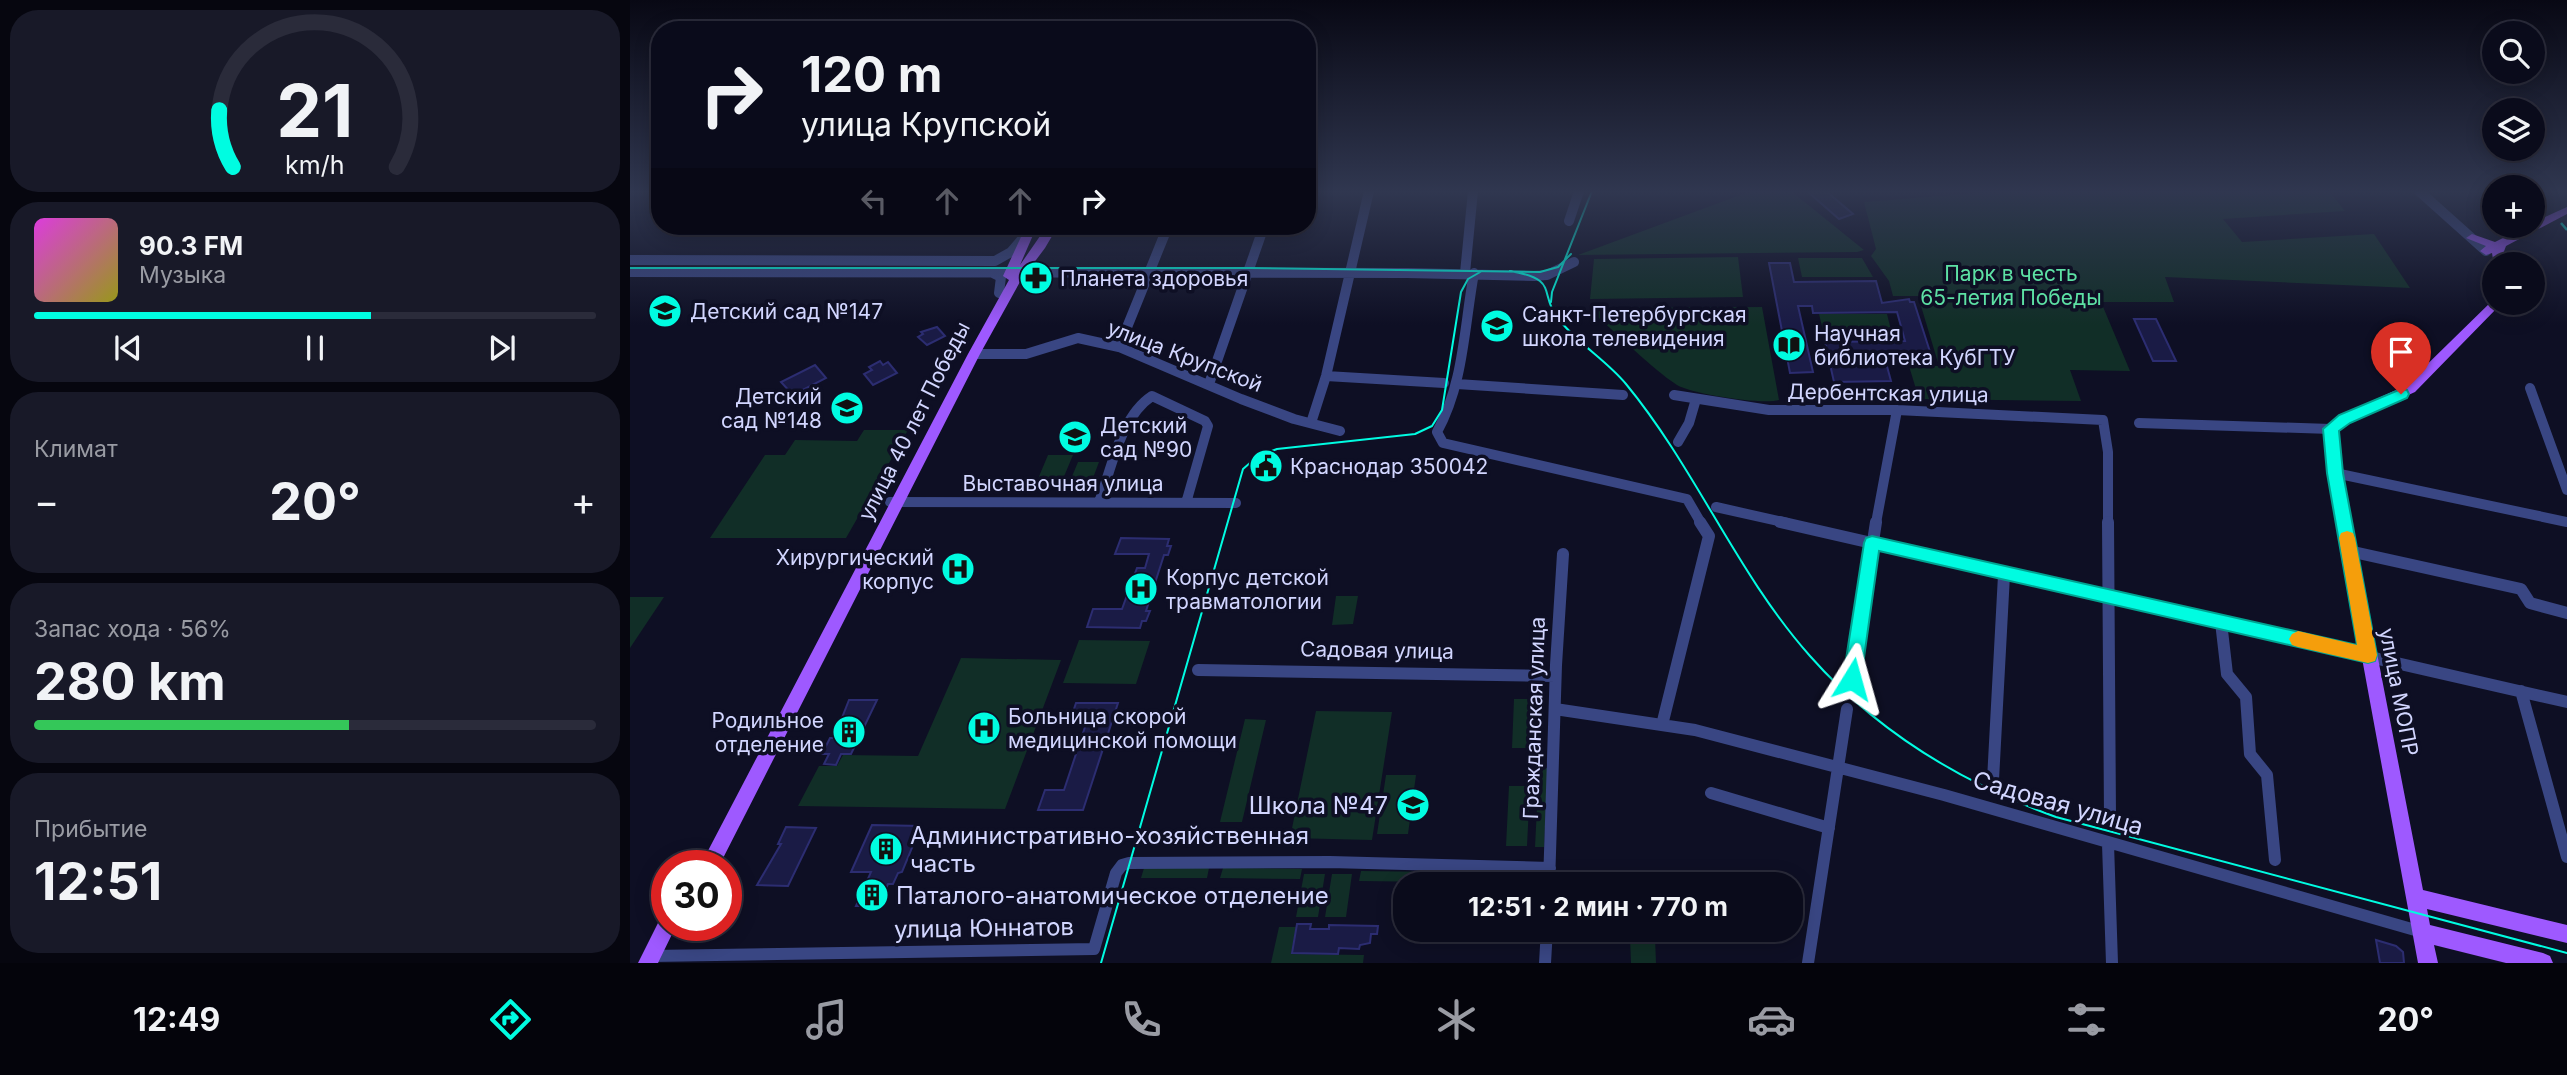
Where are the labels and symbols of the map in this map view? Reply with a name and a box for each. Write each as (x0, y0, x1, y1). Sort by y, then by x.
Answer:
pharmacy icon: Планета здоровья (1017, 259, 1055, 297)
park label: Парк в честь 65-летия Победы (1920, 261, 2102, 310)
place label: Планета здоровья (1060, 266, 1248, 291)
school or university icon: Детский сад №147 (646, 292, 684, 330)
place label: Детский сад №147 (690, 299, 883, 324)
place label: Санкт-Петербургская школа телевидения (1522, 302, 1747, 351)
school or university icon: Санкт-Петербургская школа телевидения (1478, 307, 1516, 345)
street label: улица Крупской (1104, 315, 1266, 397)
street label: улица 40 лет Победы (853, 317, 975, 525)
place label: Научная библиотека КубГТУ (1814, 321, 2016, 370)
pin (2371, 322, 2431, 394)
library icon: Научная библиотека КубГТУ (1770, 326, 1808, 364)
street label: Дербентская улица (1787, 379, 1989, 407)
place label: Детский сад №148 (721, 384, 822, 433)
school or university icon: Детский сад №148 (828, 389, 866, 427)
place label: Детский сад №90 (1100, 413, 1192, 462)
school or university icon: Детский сад №90 (1056, 418, 1094, 456)
public building icon: Краснодар 350042 (1247, 447, 1285, 485)
place label: Краснодар 350042 (1290, 454, 1488, 479)
street label: Выставочная улица (963, 471, 1164, 496)
place label: Хирургический корпус (776, 545, 934, 594)
hospital icon: Хирургический корпус (939, 550, 977, 588)
place label: Корпус детской травматологии (1166, 565, 1329, 614)
hospital icon: Корпус детской травматологии (1122, 570, 1160, 608)
street label: Гражданская улица (1518, 616, 1550, 820)
street label: улица МОПР (2374, 626, 2424, 758)
street label: Садовая улица (1300, 636, 1454, 664)
position arrow (1815, 642, 1889, 716)
place label: Больница скорой медицинской помощи (1008, 704, 1237, 753)
place label: Родильное отделение (711, 708, 824, 757)
hospital icon: Больница скорой медицинской помощи (965, 709, 1003, 747)
building icon: Родильное отделение (830, 713, 868, 751)
street label: Садовая улица (1970, 765, 2146, 841)
school or university icon: Школа №47 (1394, 786, 1432, 824)
place label: Школа №47 (1249, 791, 1388, 820)
place label: Административно-хозяйственная часть (910, 821, 1309, 878)
building icon: Административно-хозяйственная часть (867, 830, 905, 868)
speed limit sign: 30 (651, 850, 742, 941)
building icon: Паталого-анатомическое отделение (853, 876, 891, 914)
place label: Паталого-анатомическое отделение (896, 881, 1329, 910)
street label: улица Юннатов (894, 912, 1074, 944)

